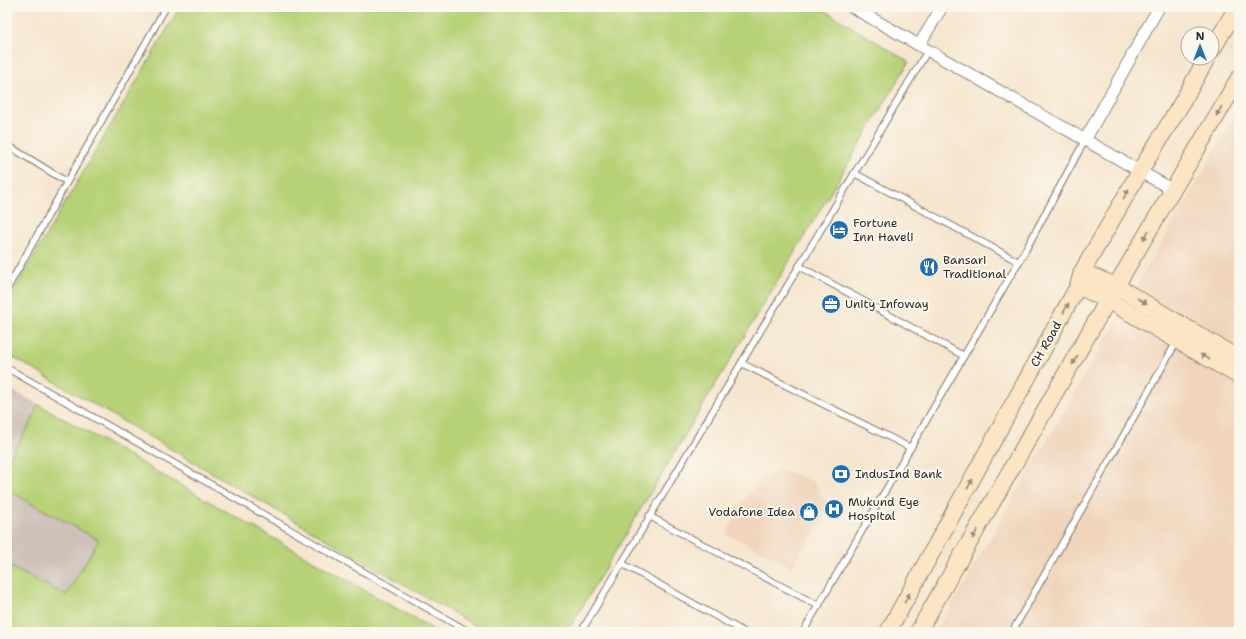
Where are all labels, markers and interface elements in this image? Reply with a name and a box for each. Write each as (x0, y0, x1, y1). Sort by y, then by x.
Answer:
north arrow (1180, 26, 1220, 66)
text: N (1196, 29, 1205, 44)
one-way arrow (1216, 105, 1223, 117)
one-way arrow (1123, 188, 1130, 200)
place label: Fortune Inn Haveli (853, 215, 914, 245)
hotel icon: Fortune Inn Haveli (828, 219, 850, 241)
one-way arrow (1143, 229, 1150, 241)
place label: Bansari Traditional (943, 252, 1007, 282)
restaurant icon: Bansari Traditional (918, 256, 940, 278)
office icon: Unity Infoway (820, 293, 842, 315)
place label: Unity Infoway (845, 296, 929, 312)
one-way arrow (1137, 297, 1147, 305)
one-way arrow (1062, 303, 1069, 314)
street label: CH Road (1027, 318, 1065, 370)
one-way arrow (1199, 353, 1211, 360)
one-way arrow (1071, 354, 1078, 366)
bank icon: IndusInd Bank (830, 463, 852, 485)
place label: IndusInd Bank (855, 466, 942, 482)
one-way arrow (966, 478, 973, 490)
place label: Mukund Eye Hospital (848, 494, 920, 524)
hospital icon: Mukund Eye Hospital (823, 498, 845, 520)
shop icon: Vodafone Idea (798, 501, 820, 523)
place label: Vodafone Idea (708, 504, 796, 520)
one-way arrow (971, 528, 978, 539)
one-way arrow (904, 592, 910, 604)

